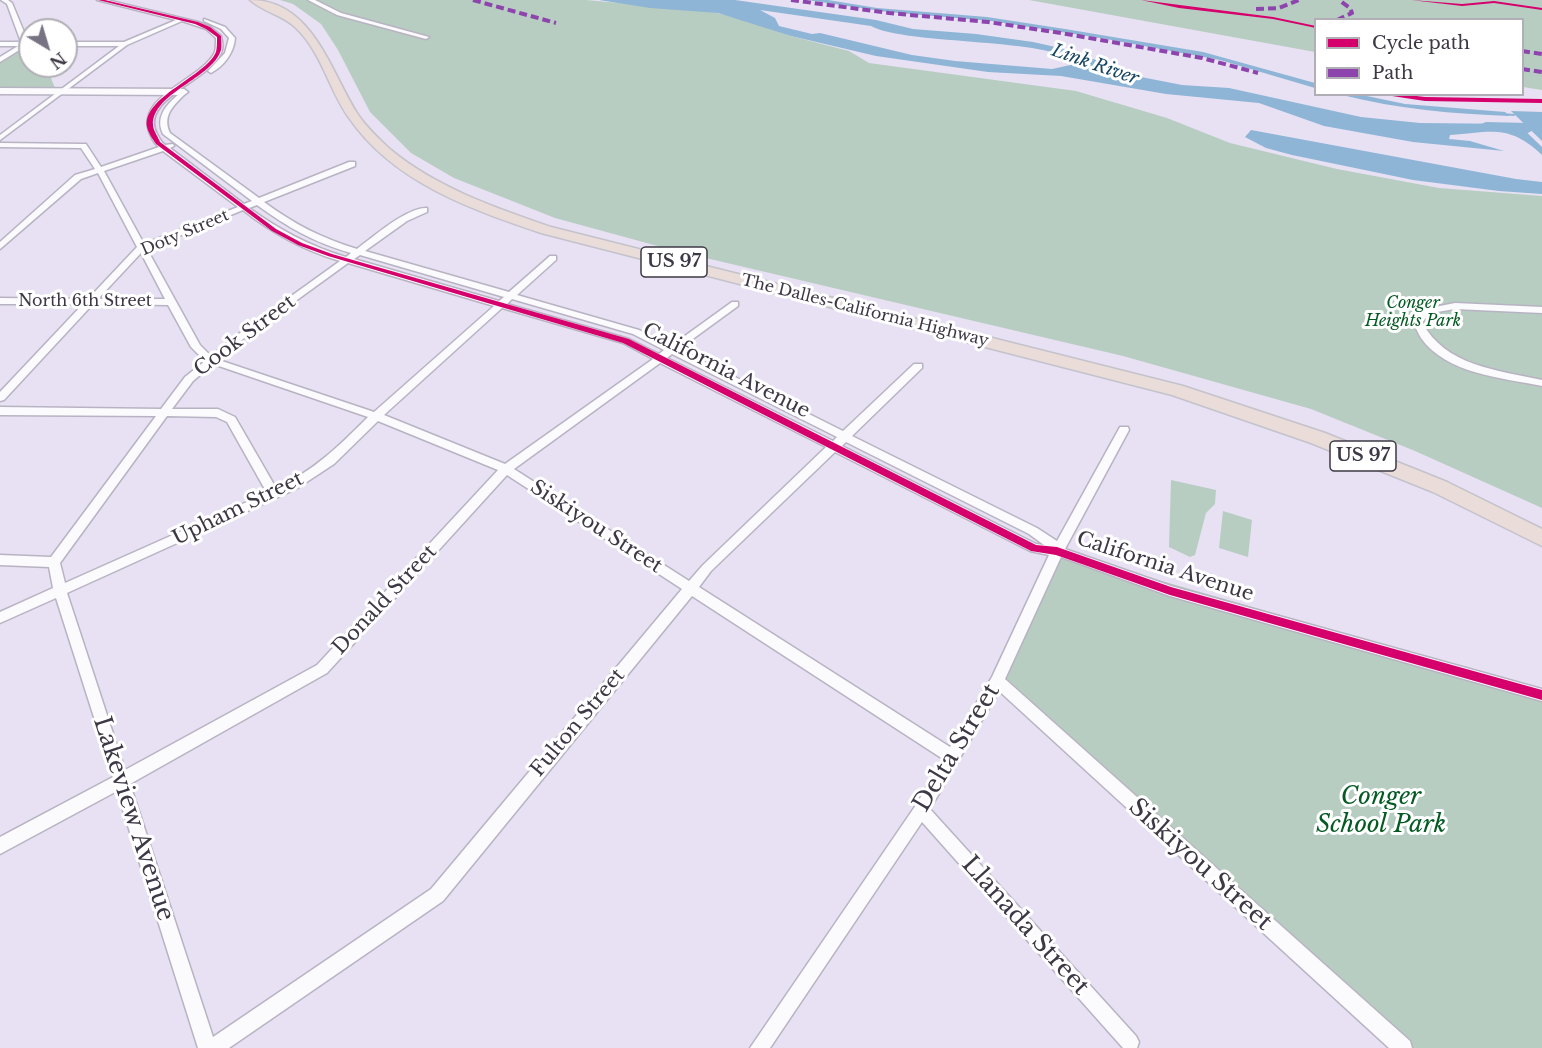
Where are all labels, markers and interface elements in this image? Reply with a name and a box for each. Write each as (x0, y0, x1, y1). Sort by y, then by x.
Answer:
north arrow (18, 18, 78, 78)
legend (1314, 18, 1524, 96)
text: Cycle path (1372, 32, 1470, 54)
water label: Link River (1049, 40, 1141, 90)
text: N (46, 48, 70, 73)
text: Path (1372, 62, 1413, 84)
street label: Doty Street (138, 206, 232, 260)
road number: US 97 (641, 247, 707, 277)
street label: The Dalles-California Highway (739, 271, 991, 351)
street label: Cook Street (190, 290, 300, 382)
street label: North 6th Street (18, 291, 152, 311)
park label: Conger Heights Park (1365, 293, 1461, 331)
street label: California Avenue (638, 318, 814, 424)
road number: US 97 (1330, 441, 1396, 471)
street label: Upham Street (169, 467, 307, 551)
street label: Siskiyou Street (525, 475, 667, 579)
street label: California Avenue (1073, 527, 1257, 607)
street label: Donald Street (328, 540, 442, 660)
street label: Fulton Street (526, 664, 630, 782)
street label: Delta Street (908, 679, 1006, 817)
street label: Lakeview Avenue (86, 713, 180, 925)
park label: Conger School Park (1316, 783, 1446, 839)
street label: Siskiyou Street (1122, 793, 1278, 937)
street label: Llanada Street (955, 851, 1095, 1001)

